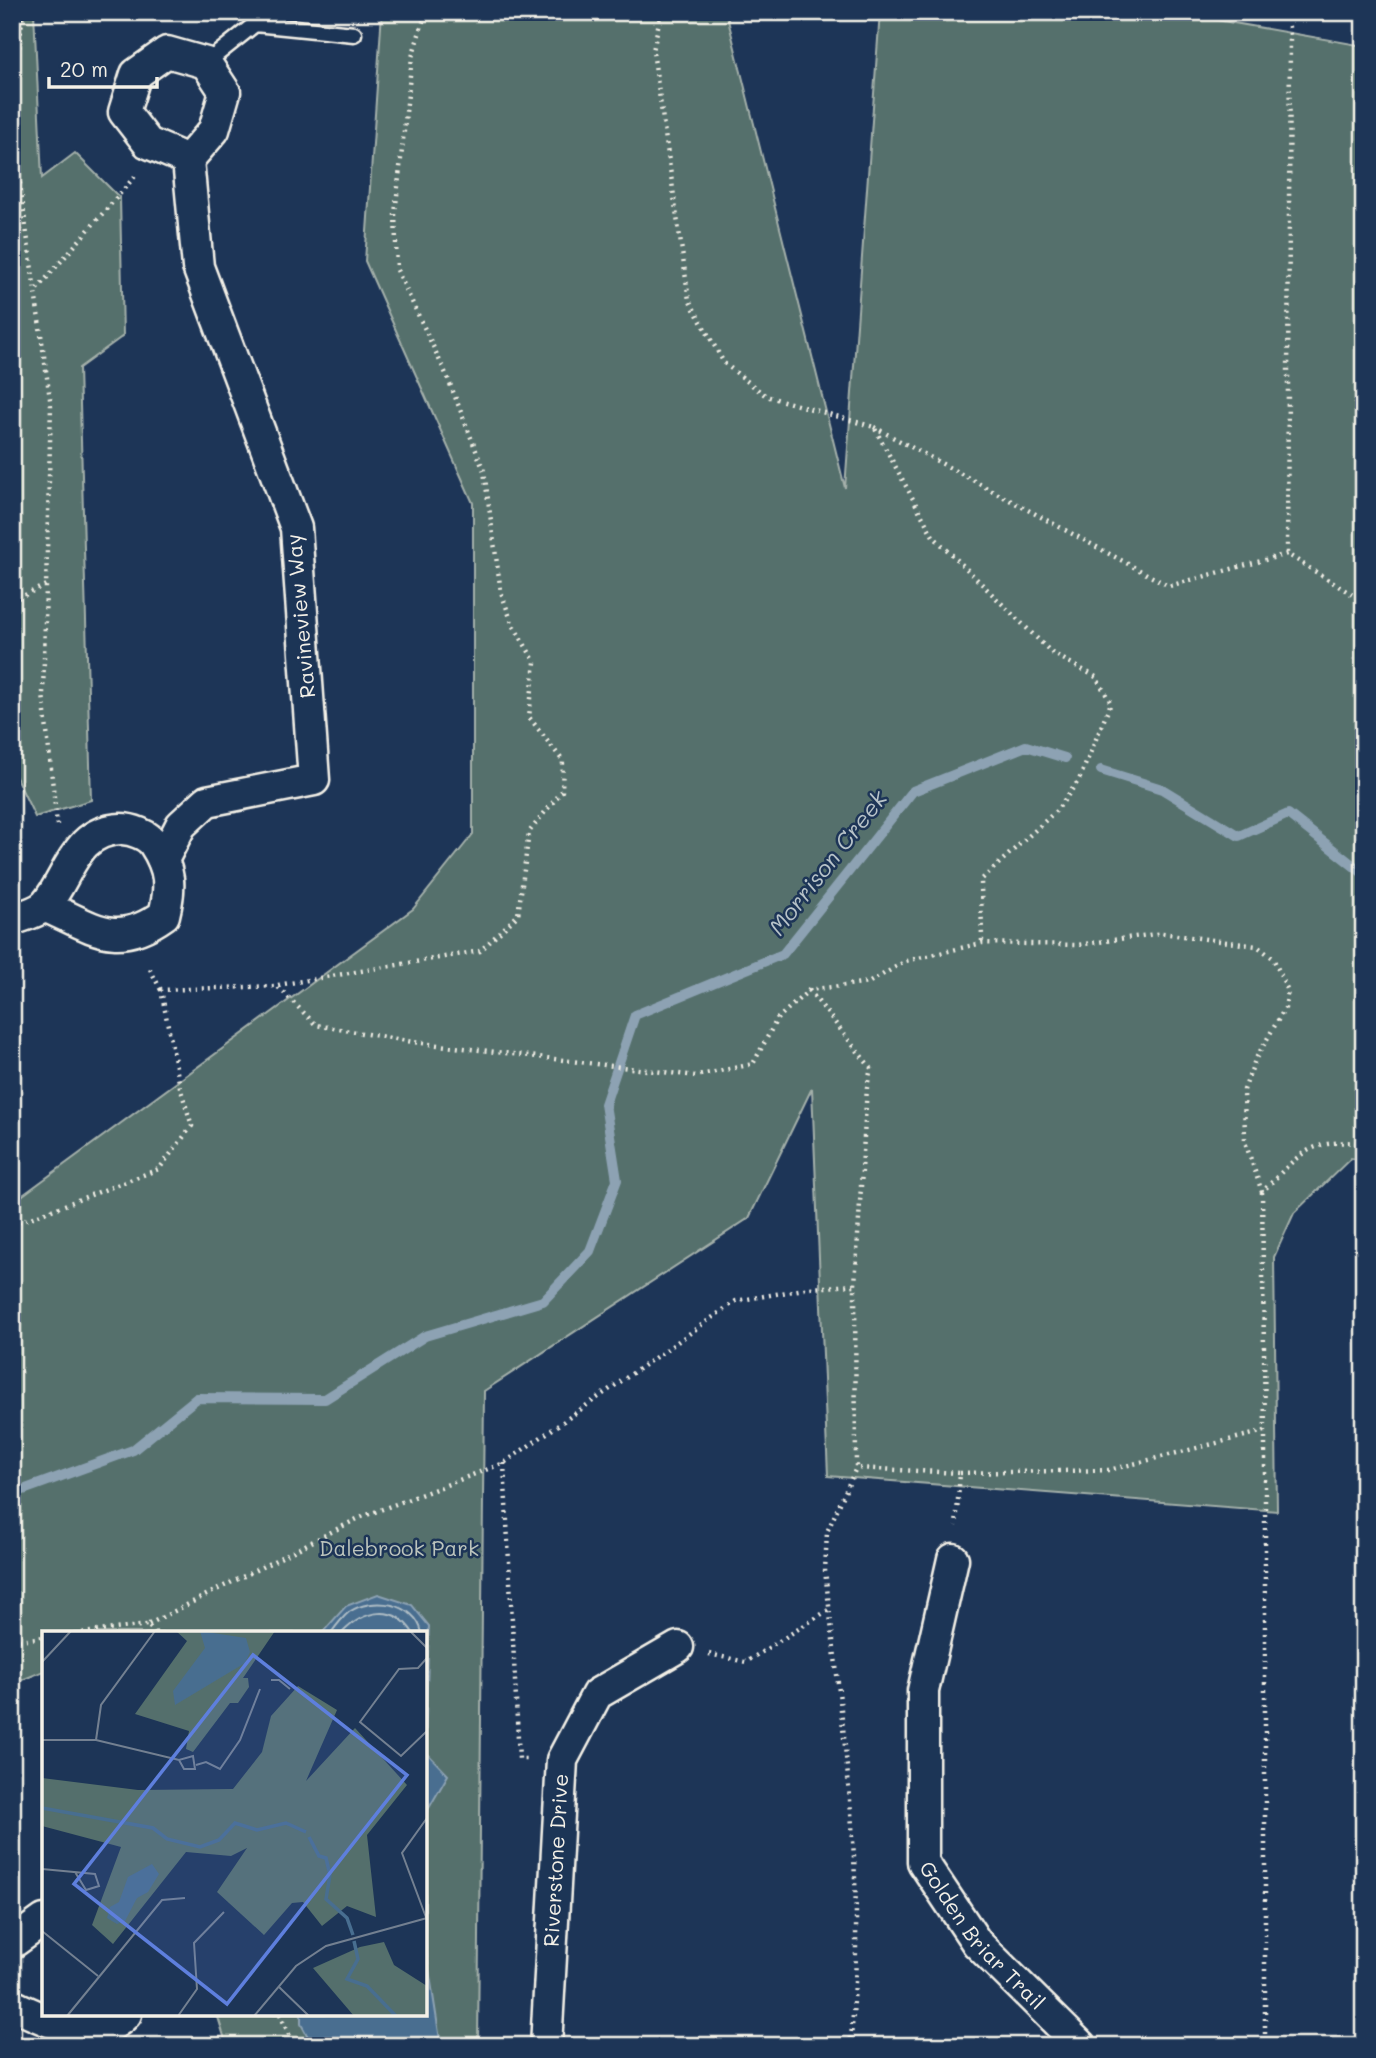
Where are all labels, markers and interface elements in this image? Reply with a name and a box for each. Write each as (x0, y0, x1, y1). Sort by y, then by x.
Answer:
scale bar (49, 46, 158, 90)
text: 20 m (60, 55, 108, 82)
street label: Ravineview Way (279, 533, 320, 699)
water label: Morrison Creek (761, 783, 894, 941)
park label: Dalebrook Park (319, 1534, 479, 1561)
inset map (42, 1631, 427, 2016)
street label: Riverstone Drive (537, 1773, 573, 1948)
street label: Golden Briar Trail (914, 1855, 1052, 2015)

